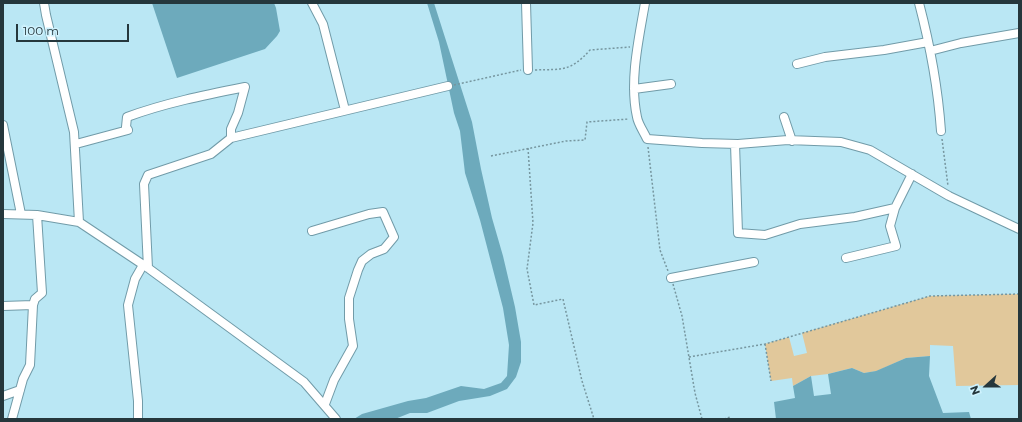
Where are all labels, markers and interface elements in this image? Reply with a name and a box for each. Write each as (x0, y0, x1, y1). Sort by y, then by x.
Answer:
scale bar (18, 16, 131, 42)
text: 100 m (23, 23, 59, 38)
north arrow (966, 366, 1006, 406)
text: N (967, 384, 983, 397)

